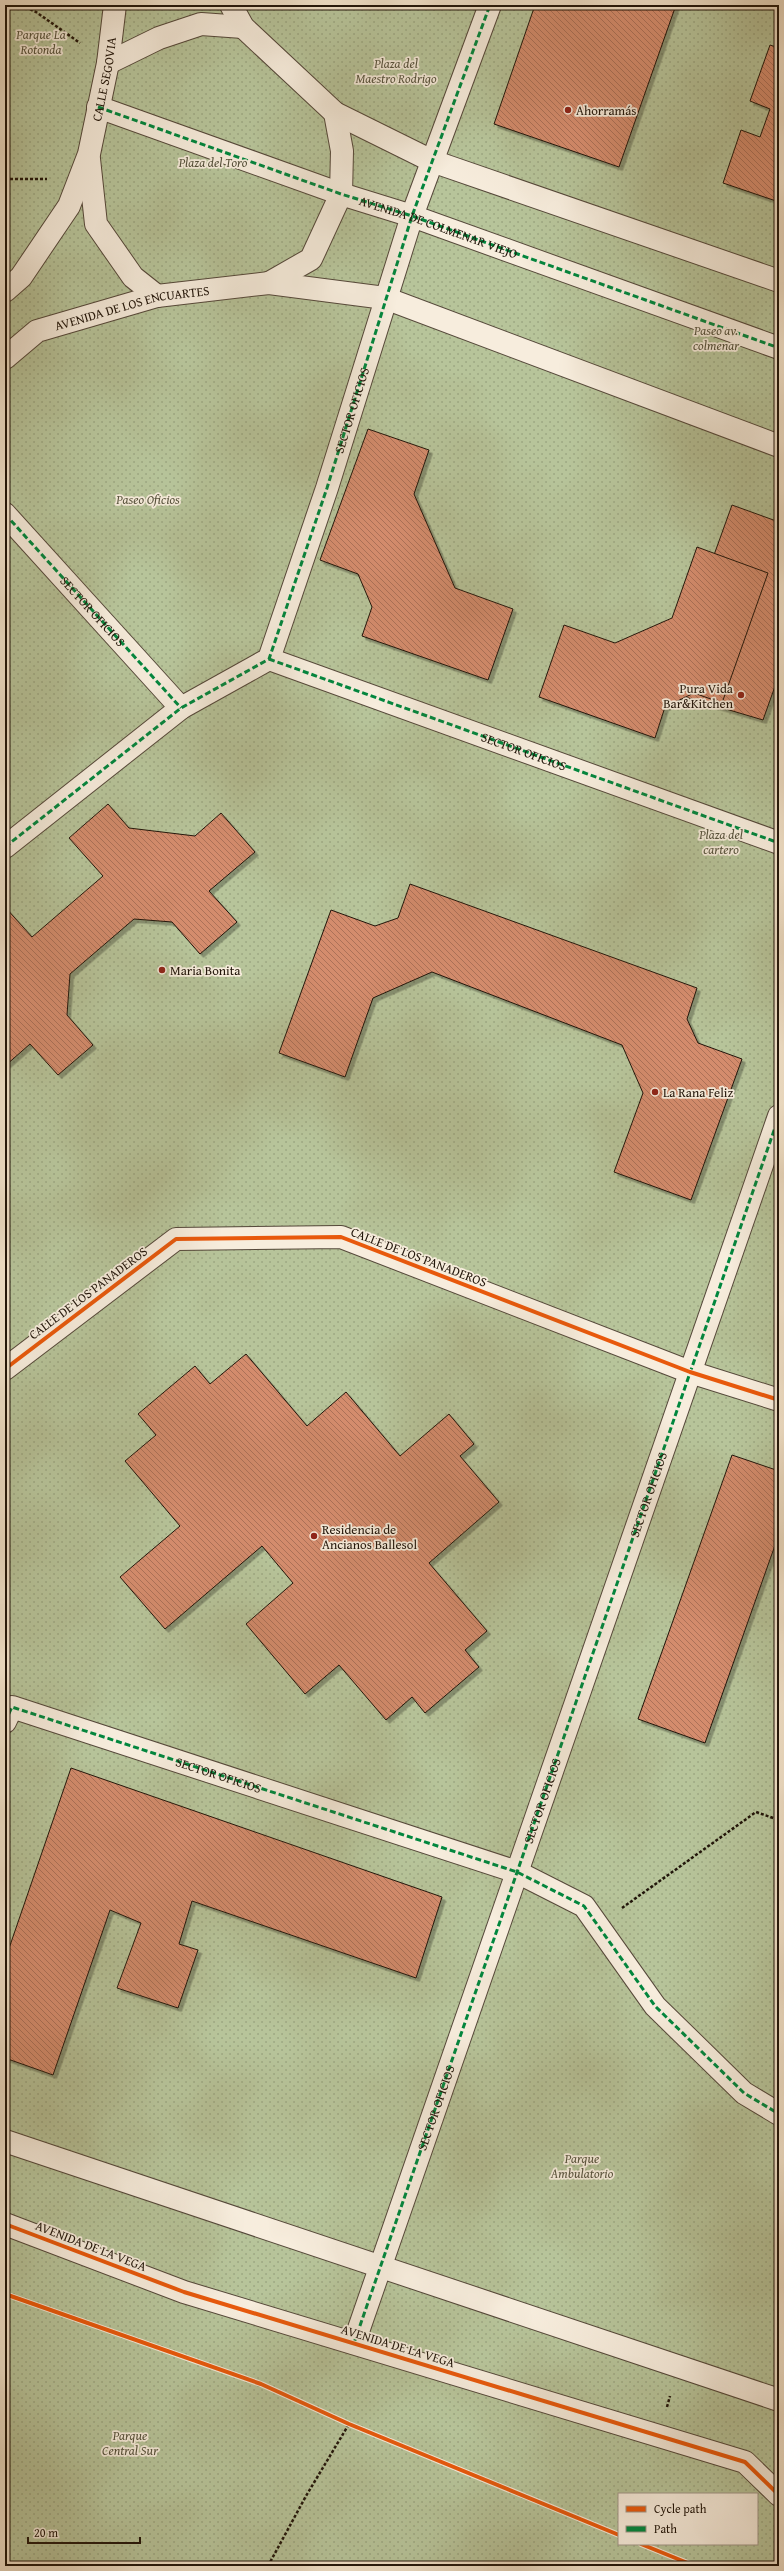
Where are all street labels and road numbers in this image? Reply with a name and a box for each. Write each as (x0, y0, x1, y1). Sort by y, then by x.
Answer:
street label: CALLE SEGOVIA (87, 36, 121, 123)
street label: AVENIDA DE COLMENAR VIEJO (357, 191, 521, 263)
street label: AVENIDA DE LOS ENCUARTES (52, 280, 210, 335)
street label: SECTOR OFICIOS (329, 365, 374, 456)
street label: SECTOR OFICIOS (56, 572, 130, 650)
street label: SECTOR OFICIOS (479, 727, 569, 775)
street label: CALLE DE LOS PANADEROS (348, 1222, 490, 1292)
street label: CALLE DE LOS PANADEROS (25, 1242, 151, 1344)
street label: SECTOR OFICIOS (624, 1449, 671, 1540)
street label: SECTOR OFICIOS (173, 1752, 264, 1797)
street label: SECTOR OFICIOS (518, 1755, 565, 1846)
street label: SECTOR OFICIOS (412, 2062, 459, 2153)
street label: AVENIDA DE LA VEGA (33, 2216, 149, 2276)
street label: AVENIDA DE LA VEGA (339, 2320, 457, 2372)

